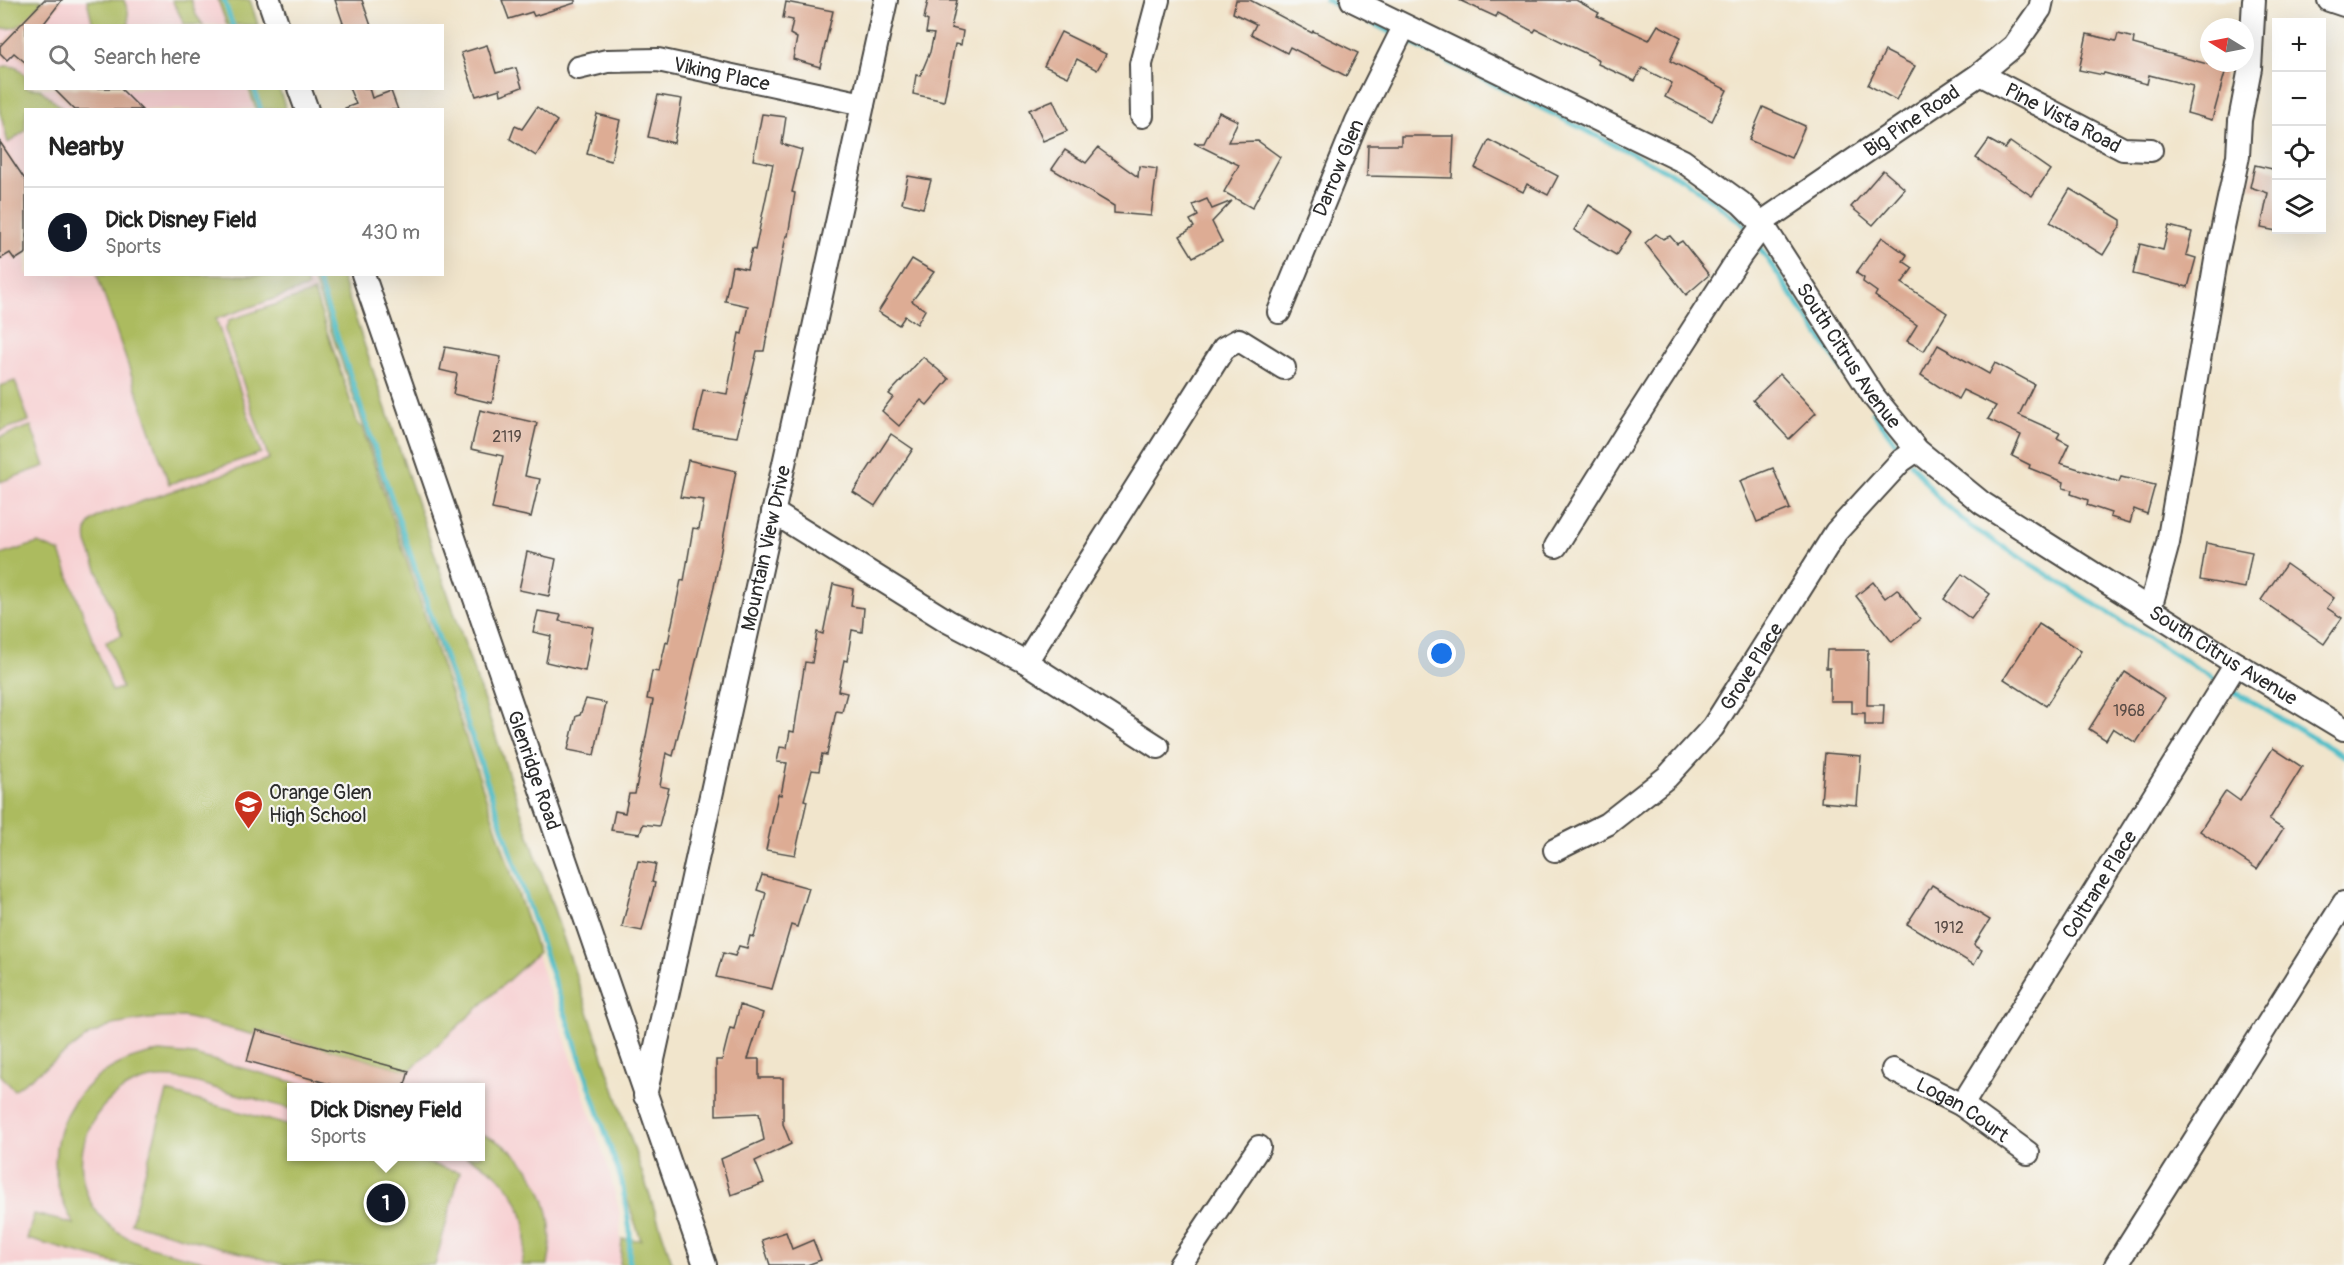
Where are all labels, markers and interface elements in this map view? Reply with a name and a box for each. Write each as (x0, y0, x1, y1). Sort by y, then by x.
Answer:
north arrow (2200, 18, 2254, 72)
map controls (2272, 18, 2326, 234)
button: + (2272, 18, 2326, 72)
search box (24, 24, 444, 90)
icon: search (45, 41, 78, 74)
text: Search here (93, 43, 200, 71)
street label: Viking Place (671, 52, 772, 97)
button: − (2272, 72, 2326, 126)
street label: Pine Vista Road (2001, 77, 2125, 159)
street label: Big Pine Road (1859, 80, 1965, 163)
street label: Darrow Glen (1307, 115, 1369, 220)
button: locate (2272, 126, 2326, 180)
text: Nearby (48, 131, 124, 163)
button: layers (2272, 180, 2326, 234)
text: Dick Disney Field (105, 206, 257, 234)
text: 1 (64, 220, 71, 245)
text: 430 m (361, 220, 420, 245)
text: Sports (105, 234, 161, 259)
street label: South Citrus Avenue (1791, 278, 1906, 434)
house number: 2119 (492, 427, 522, 447)
street label: Mountain View Drive (736, 463, 796, 633)
street label: South Citrus Avenue (2144, 600, 2302, 711)
street label: Grove Place (1715, 618, 1789, 715)
your location (1427, 639, 1456, 668)
house number: 1968 (2113, 701, 2145, 721)
street label: Glenridge Road (502, 707, 566, 833)
place label: Orange Glen High School (269, 780, 372, 828)
school or university icon: Orange Glen High School (232, 788, 264, 830)
street label: Coltrane Place (2057, 826, 2143, 943)
house number: 1912 (1934, 918, 1964, 938)
street label: Logan Court (1912, 1072, 2014, 1148)
popup (287, 1083, 485, 1161)
text: Dick Disney Field (310, 1096, 462, 1124)
text: Sports (310, 1124, 366, 1149)
pin: 1 (366, 1180, 406, 1226)

